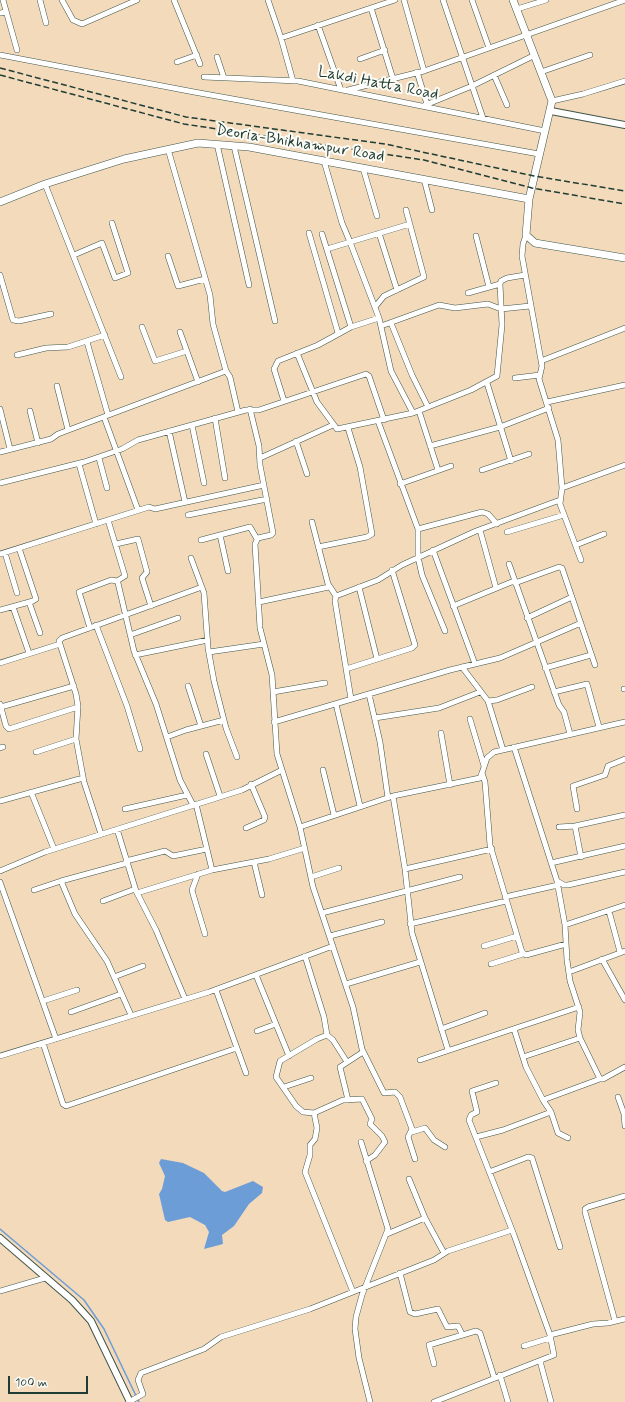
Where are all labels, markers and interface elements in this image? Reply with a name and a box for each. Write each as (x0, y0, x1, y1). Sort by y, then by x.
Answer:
street label: Lakdi Hatta Road (316, 63, 440, 105)
street label: Deoria-Bhikhampur Road (214, 121, 386, 167)
scale bar (10, 1368, 90, 1394)
text: 100 m (15, 1375, 47, 1391)

